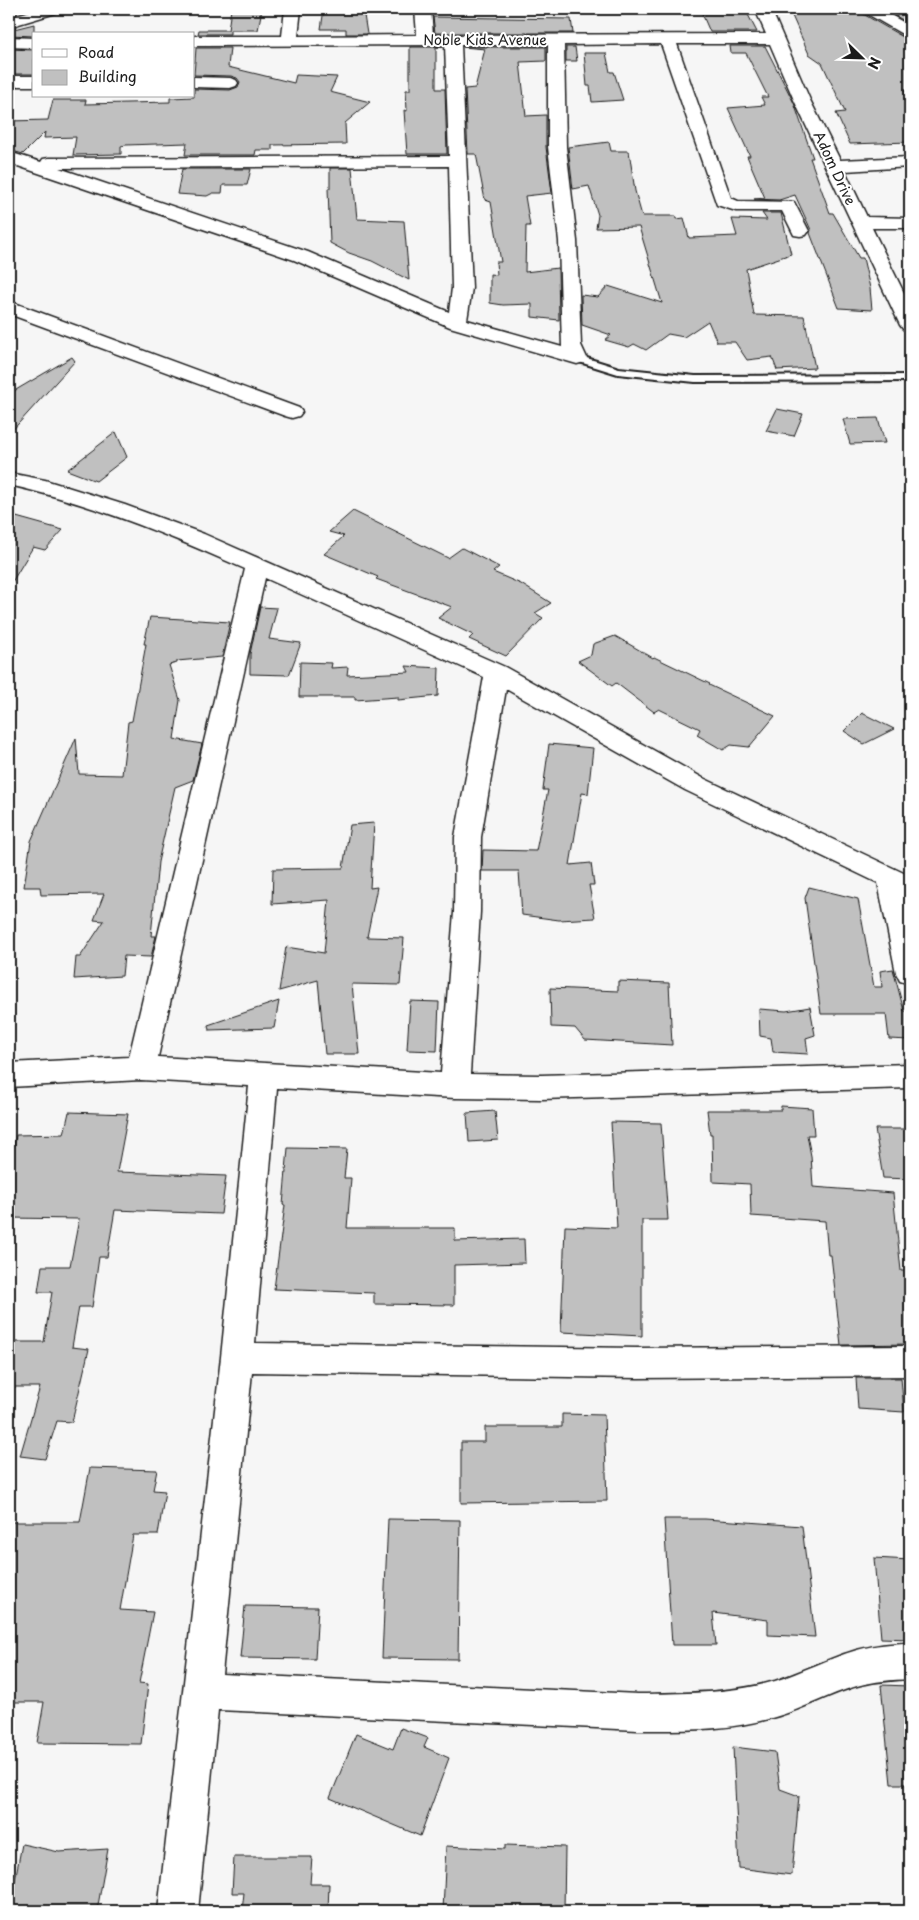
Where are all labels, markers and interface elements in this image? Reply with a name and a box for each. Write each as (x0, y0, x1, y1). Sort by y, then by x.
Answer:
street label: Noble Kids Avenue (423, 29, 547, 50)
legend (32, 32, 195, 98)
north arrow (836, 32, 886, 82)
text: Road (78, 40, 114, 63)
text: N (863, 54, 886, 72)
text: Building (78, 64, 137, 87)
street label: Adom Drive (809, 128, 861, 208)

